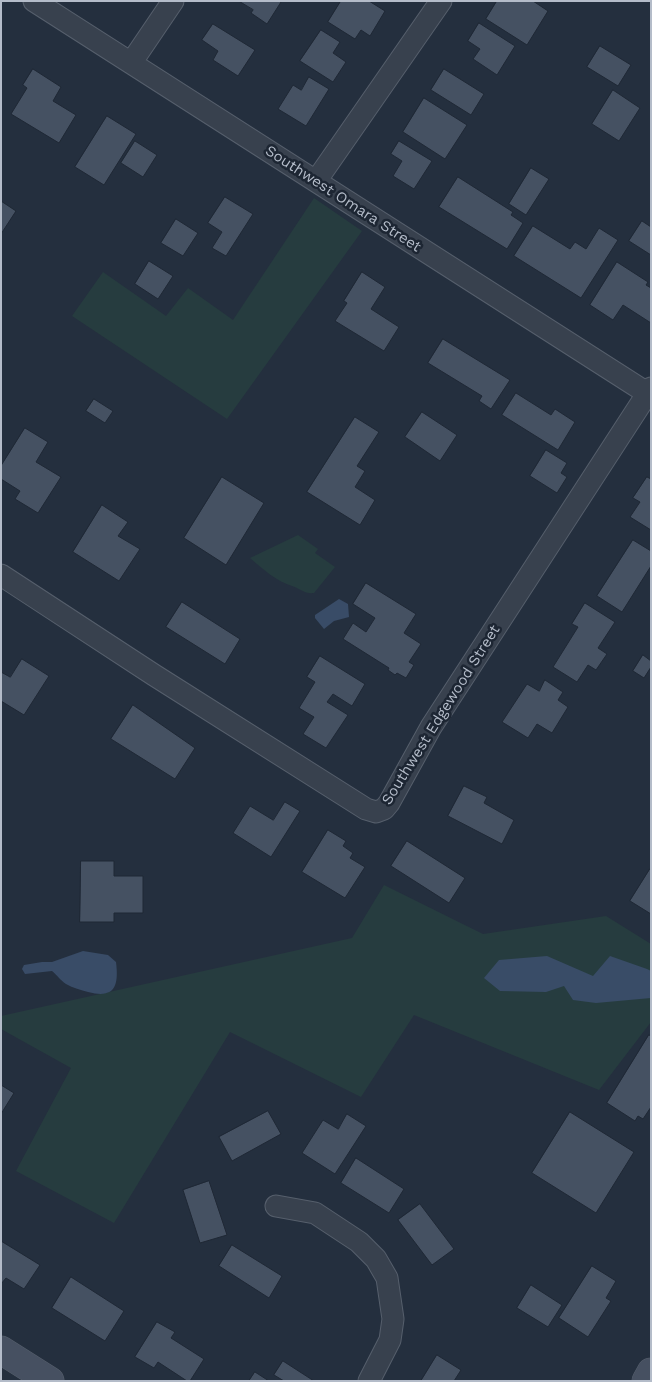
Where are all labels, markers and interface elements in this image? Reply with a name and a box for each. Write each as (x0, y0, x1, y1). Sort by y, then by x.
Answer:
street label: Southwest Omara Street (262, 142, 424, 256)
street label: Southwest Edgewood Street (378, 622, 504, 808)

